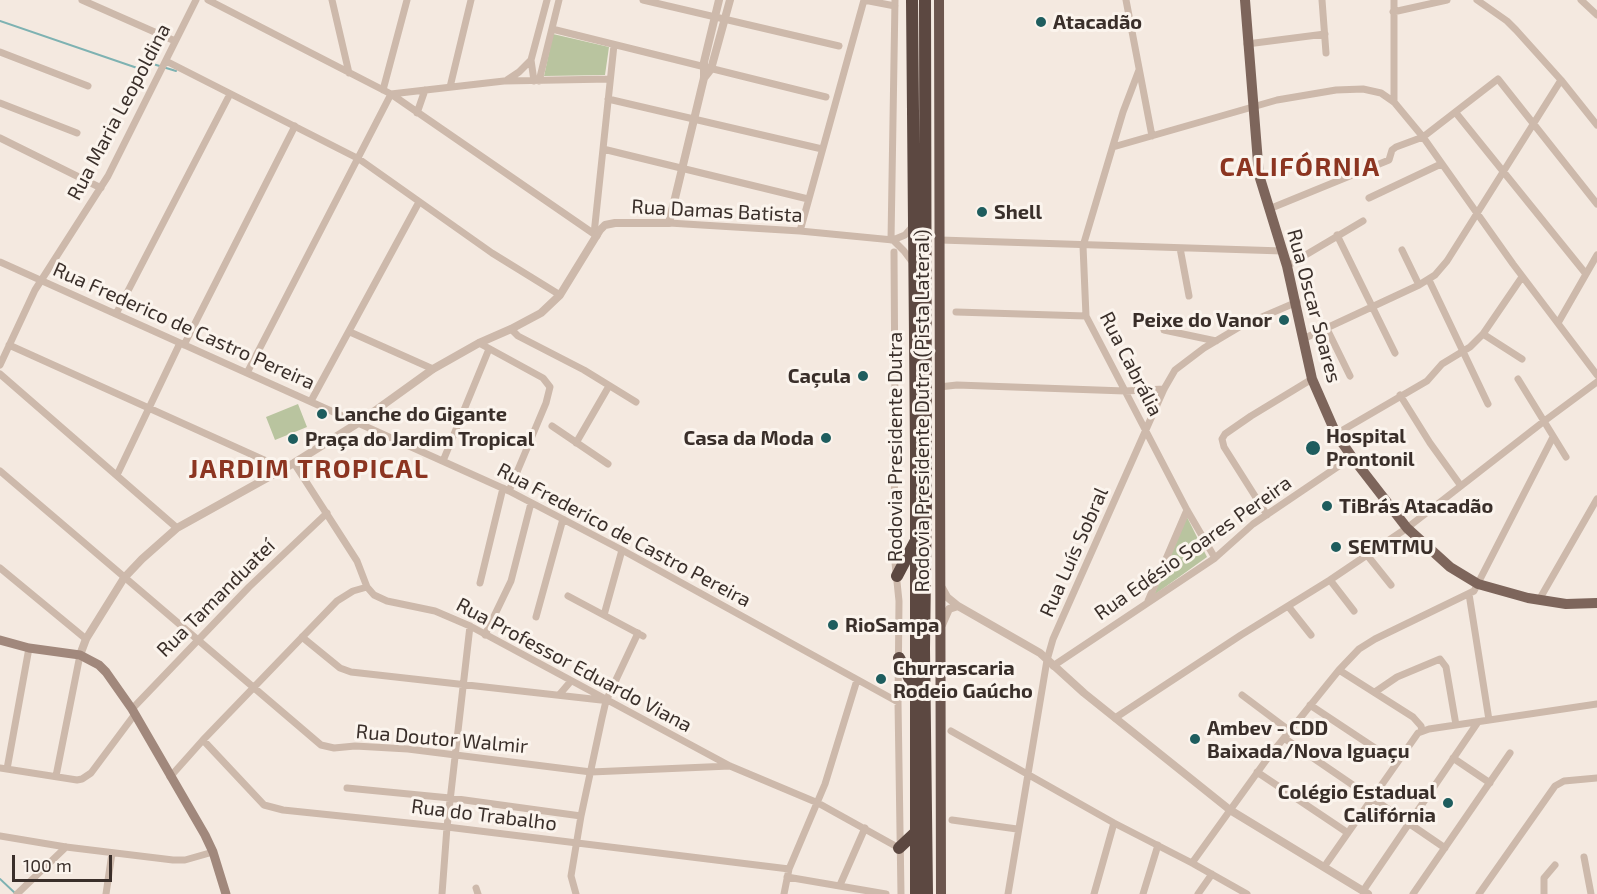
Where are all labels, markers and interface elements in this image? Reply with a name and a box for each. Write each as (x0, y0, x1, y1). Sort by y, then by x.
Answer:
place label: Atacadão (1053, 10, 1142, 34)
marker: Atacadão (1034, 15, 1048, 29)
street label: Rua Maria Leopoldina (62, 20, 176, 204)
district label: CALIFÓRNIA (1219, 151, 1381, 183)
street label: Rua Damas Batista (631, 195, 803, 227)
place label: Shell (994, 200, 1042, 224)
marker: Shell (975, 205, 989, 219)
street label: Rua Oscar Soares (1282, 226, 1346, 386)
street label: Rodovia Presidente Dutra (Pista Lateral) (910, 229, 934, 593)
street label: Rua Frederico de Castro Pereira (49, 257, 319, 395)
street label: Rua Cabrália (1094, 308, 1168, 420)
place label: Peixe do Vanor (1132, 308, 1272, 332)
marker: Peixe do Vanor (1277, 313, 1291, 327)
street label: Rodovia Presidente Dutra (883, 332, 907, 562)
place label: Caçula (788, 364, 851, 388)
marker: Caçula (856, 369, 870, 383)
place label: Lanche do Gigante (334, 402, 507, 426)
marker: Lanche do Gigante (315, 407, 329, 421)
place label: Hospital Prontonil (1326, 424, 1415, 471)
place label: Casa da Moda (683, 426, 814, 450)
place label: Praça do Jardim Tropical (305, 427, 534, 451)
marker: Casa da Moda (819, 431, 833, 445)
marker: Praça do Jardim Tropical (286, 432, 300, 446)
marker: Hospital Prontonil (1304, 439, 1322, 457)
district label: JARDIM TROPICAL (189, 453, 429, 485)
street label: Rua Frederico de Castro Pereira (493, 458, 755, 612)
street label: Rua Edésio Soares Pereira (1090, 471, 1296, 625)
street label: Rua Luís Sobral (1035, 483, 1113, 621)
place label: TiBrás Atacadão (1339, 494, 1493, 518)
marker: TiBrás Atacadão (1320, 499, 1334, 513)
street label: Rua Tamanduateí (152, 534, 280, 662)
place label: SEMTMU (1348, 535, 1434, 559)
marker: SEMTMU (1329, 540, 1343, 554)
street label: Rua Professor Eduardo Viana (452, 593, 696, 737)
place label: RioSampa (845, 613, 939, 637)
marker: RioSampa (826, 618, 840, 632)
place label: Churrascaria Rodeio Gaúcho (893, 656, 1033, 703)
marker: Churrascaria Rodeio Gaúcho (874, 672, 888, 686)
place label: Ambev - CDD Baixada/Nova Iguaçu (1207, 716, 1410, 763)
street label: Rua Doutor Walmir (355, 720, 529, 758)
marker: Ambev - CDD Baixada/Nova Iguaçu (1188, 732, 1202, 746)
place label: Colégio Estadual Califórnia (1278, 780, 1436, 827)
street label: Rua do Trabalho (410, 794, 558, 836)
marker: Colégio Estadual Califórnia (1441, 796, 1455, 810)
scale bar (15, 843, 116, 881)
text: 100 m (23, 854, 72, 876)

